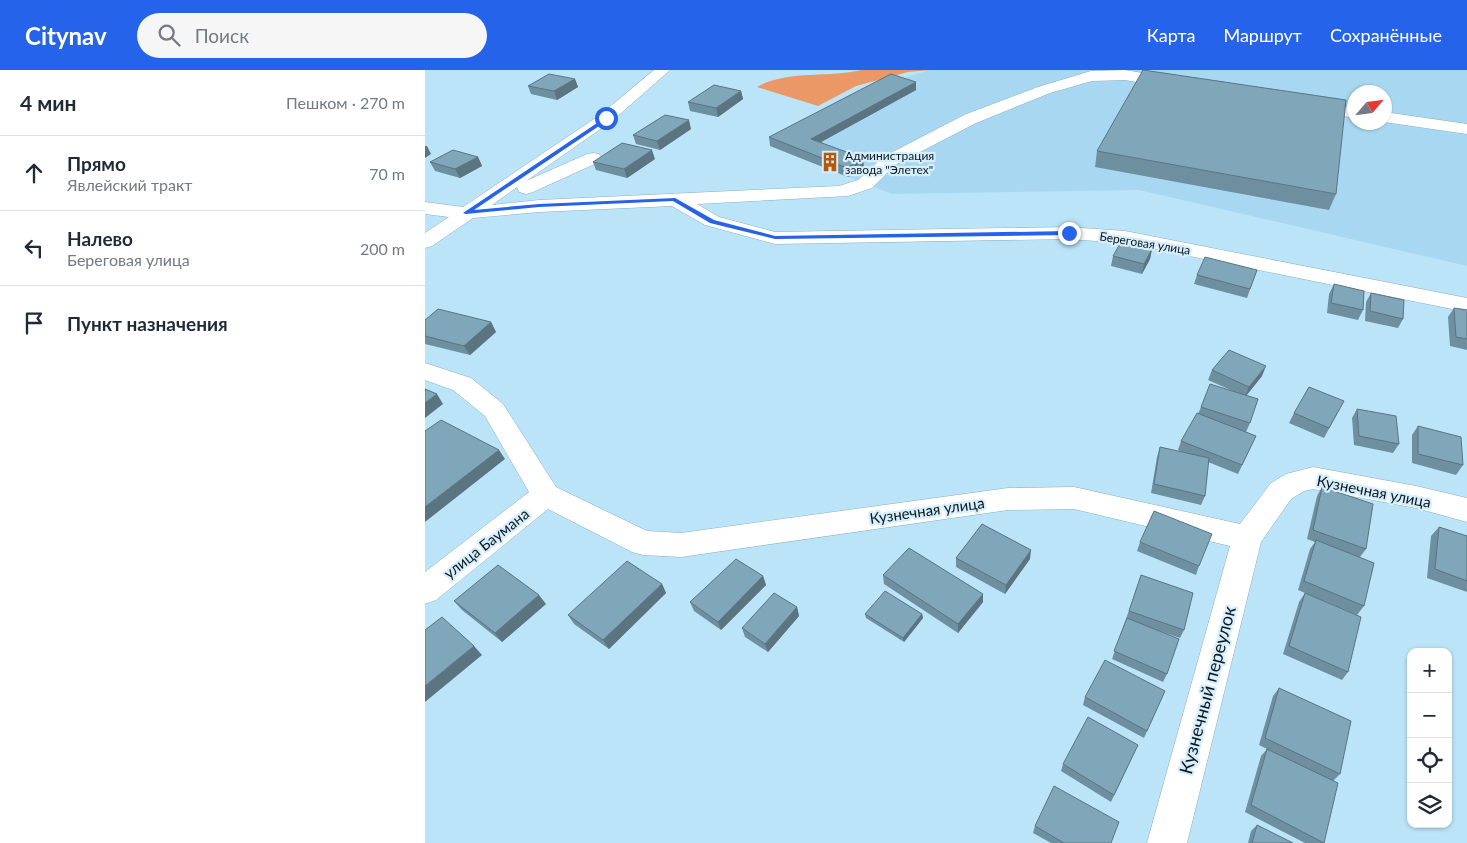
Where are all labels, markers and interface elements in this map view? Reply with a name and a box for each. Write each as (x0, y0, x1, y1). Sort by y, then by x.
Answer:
search box (137, 13, 487, 58)
text: Citynav (25, 21, 107, 50)
icon: search (155, 21, 183, 49)
text: Поиск (195, 24, 249, 47)
text: Карта (1147, 24, 1195, 46)
text: Маршрут (1223, 24, 1302, 46)
text: Сохранённые (1330, 24, 1442, 46)
north arrow (1347, 85, 1392, 130)
text: 4 мин (20, 90, 77, 115)
text: Пешком · 270 m (286, 93, 405, 112)
route start (595, 107, 618, 130)
place label: Администрация завода "Элетех" (845, 148, 934, 177)
building icon: Администрация завода "Элетех" (819, 151, 841, 173)
text: Прямо (67, 152, 126, 175)
icon: ahead (20, 159, 48, 187)
text: 70 m (369, 164, 405, 183)
text: Явлейский тракт (67, 175, 192, 194)
route end (1058, 222, 1081, 245)
text: Налево (67, 227, 133, 250)
street label: Береговая улица (1098, 228, 1192, 258)
icon: left (20, 234, 48, 262)
text: 200 m (360, 239, 405, 258)
text: Береговая улица (67, 250, 190, 269)
icon: arrive (20, 309, 48, 337)
text: Пункт назначения (67, 312, 228, 335)
street label: Кузнечная улица (1315, 471, 1433, 511)
street label: Кузнечная улица (868, 493, 986, 527)
street label: улица Баумана (440, 504, 532, 582)
street label: Кузнечный переулок (1174, 603, 1240, 776)
map controls (1407, 648, 1452, 828)
button: + (1407, 648, 1452, 693)
button: − (1407, 693, 1452, 738)
button: locate (1407, 738, 1452, 783)
button: layers (1407, 783, 1452, 828)

